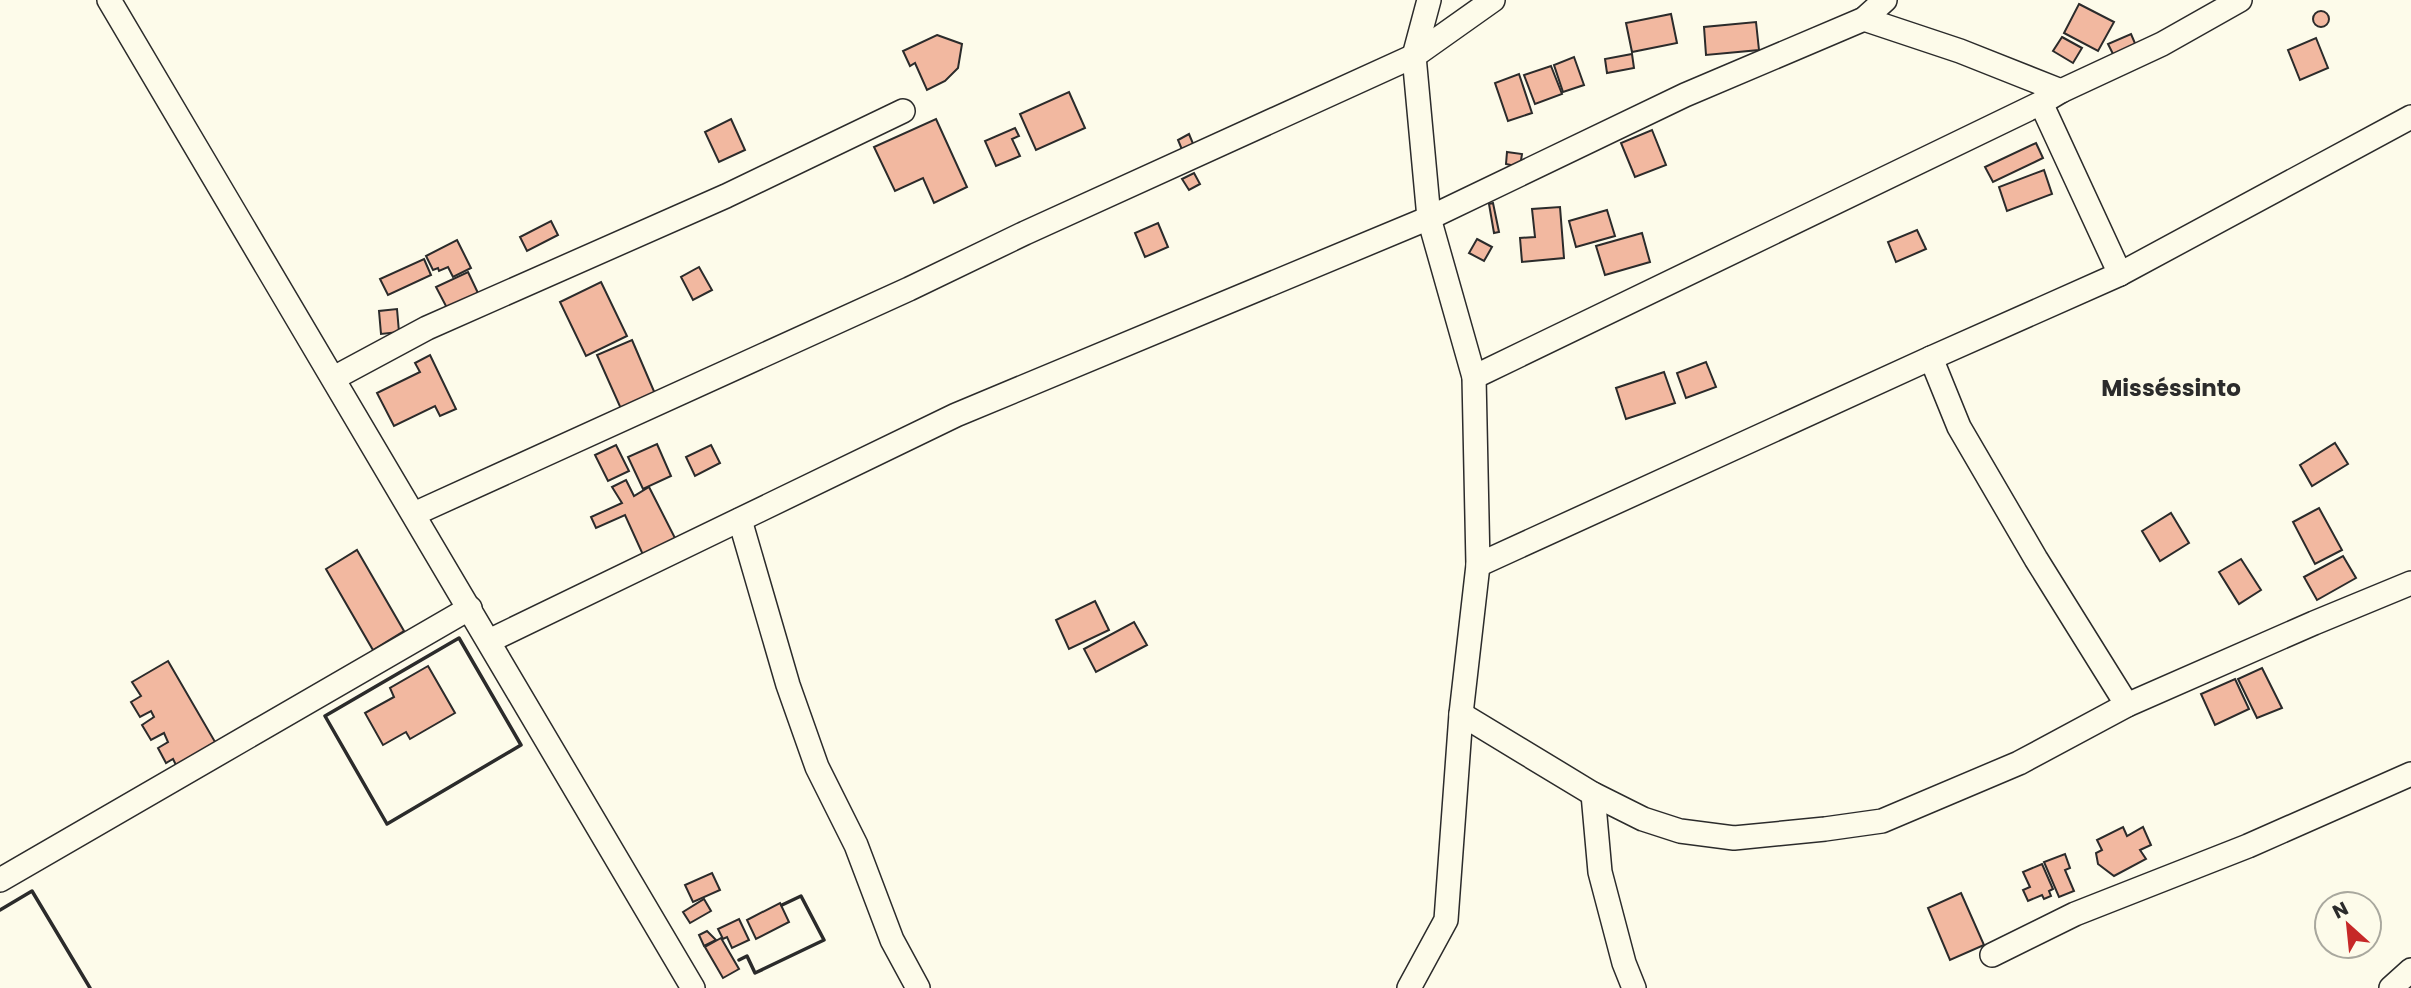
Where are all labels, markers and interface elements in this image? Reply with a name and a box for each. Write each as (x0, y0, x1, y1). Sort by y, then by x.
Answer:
district label: Misséssinto (2101, 372, 2241, 404)
north arrow (2313, 890, 2383, 960)
text: N (2328, 895, 2353, 926)

